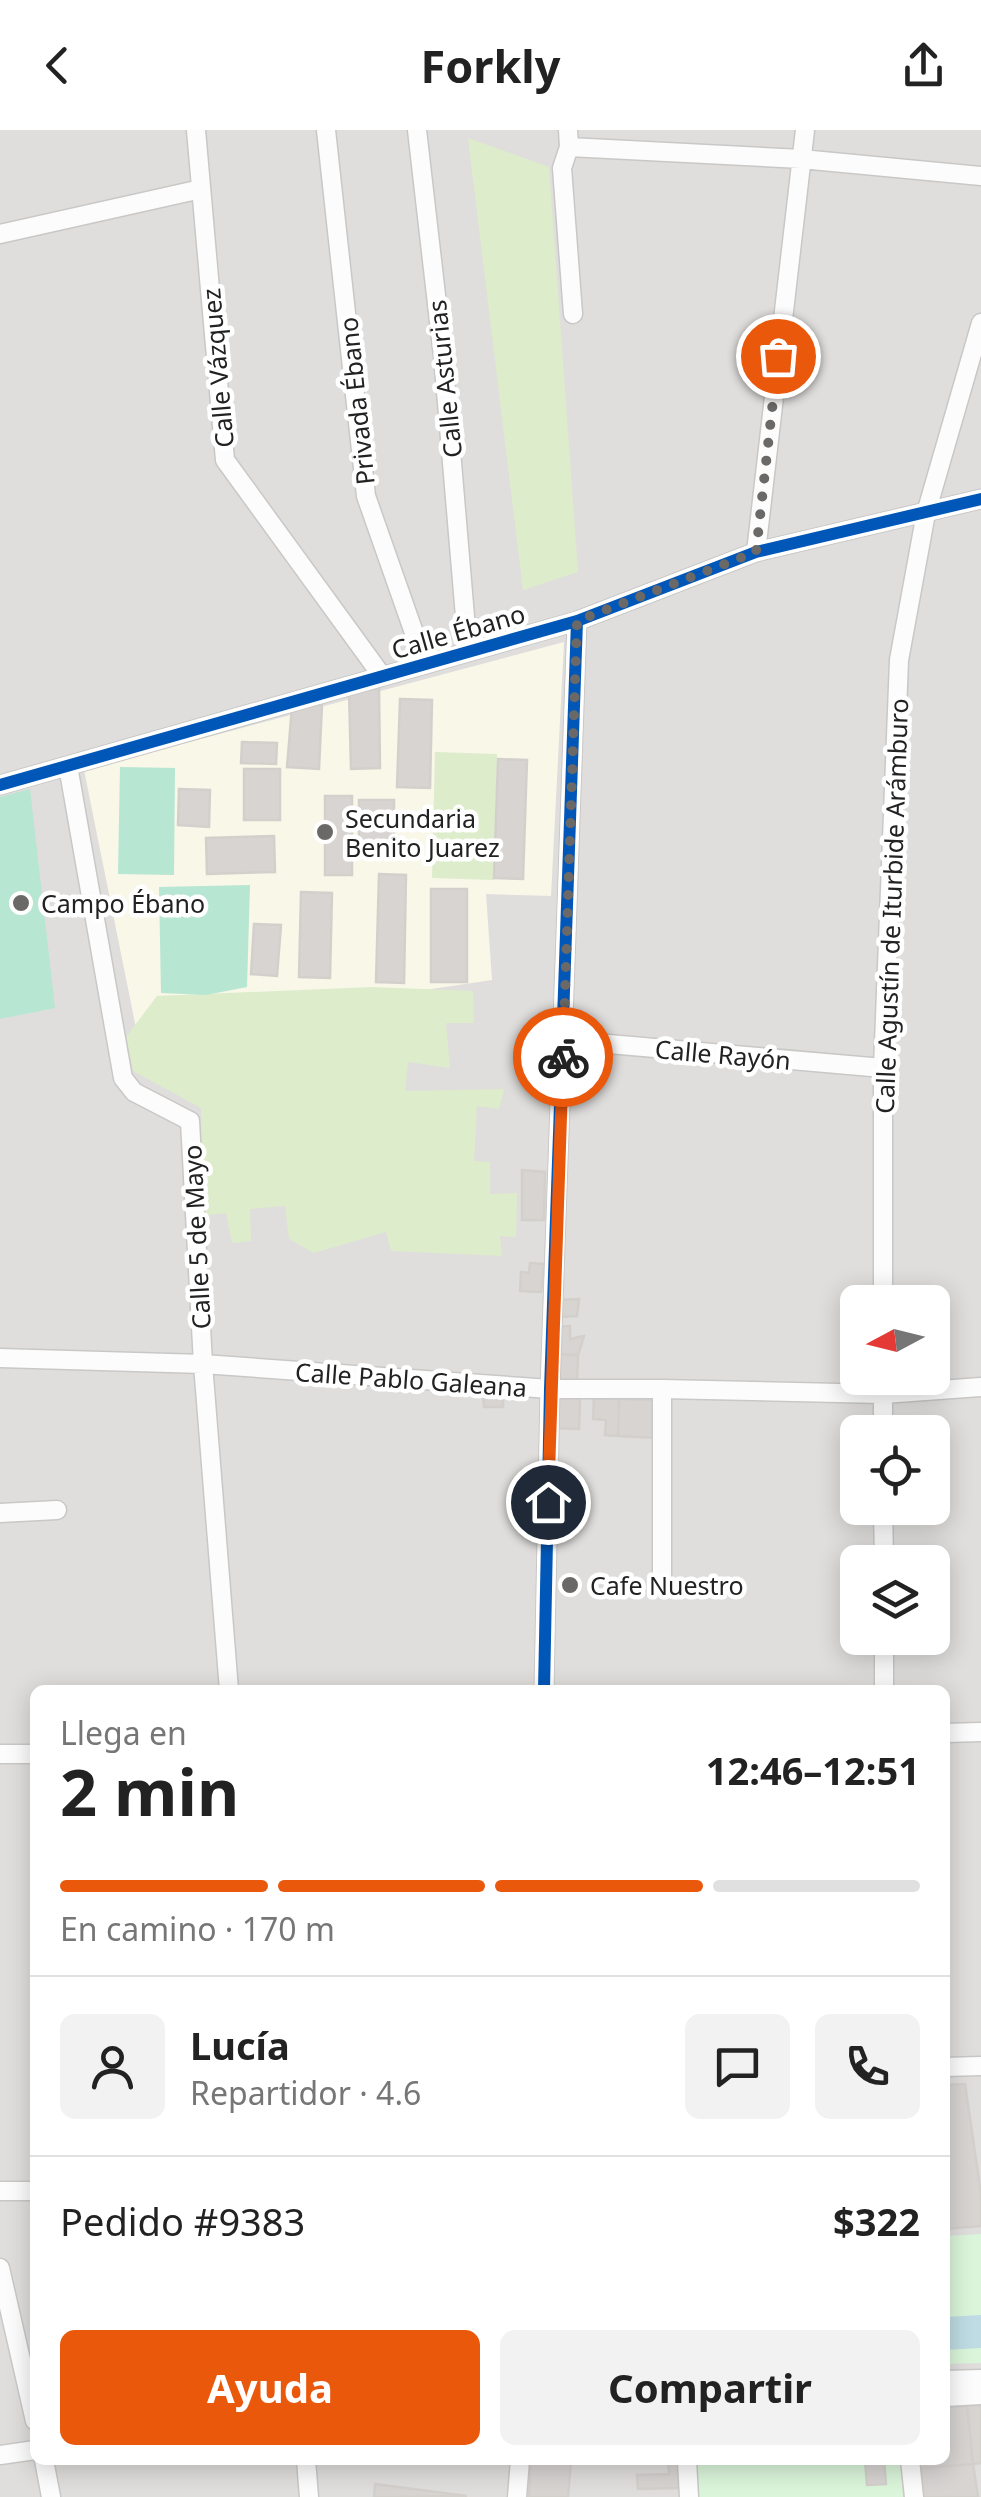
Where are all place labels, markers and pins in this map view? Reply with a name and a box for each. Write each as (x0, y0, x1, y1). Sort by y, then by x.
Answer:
pin (736, 314, 821, 399)
place label: Secundaria Benito Juarez (345, 801, 500, 864)
marker: Secundaria Benito Juarez (314, 821, 336, 843)
place label: Campo Ébano (41, 886, 205, 920)
marker: Campo Ébano (10, 892, 32, 914)
pin (506, 1460, 591, 1545)
place label: Cafe Nuestro (590, 1568, 744, 1602)
marker: Cafe Nuestro (559, 1574, 581, 1596)

